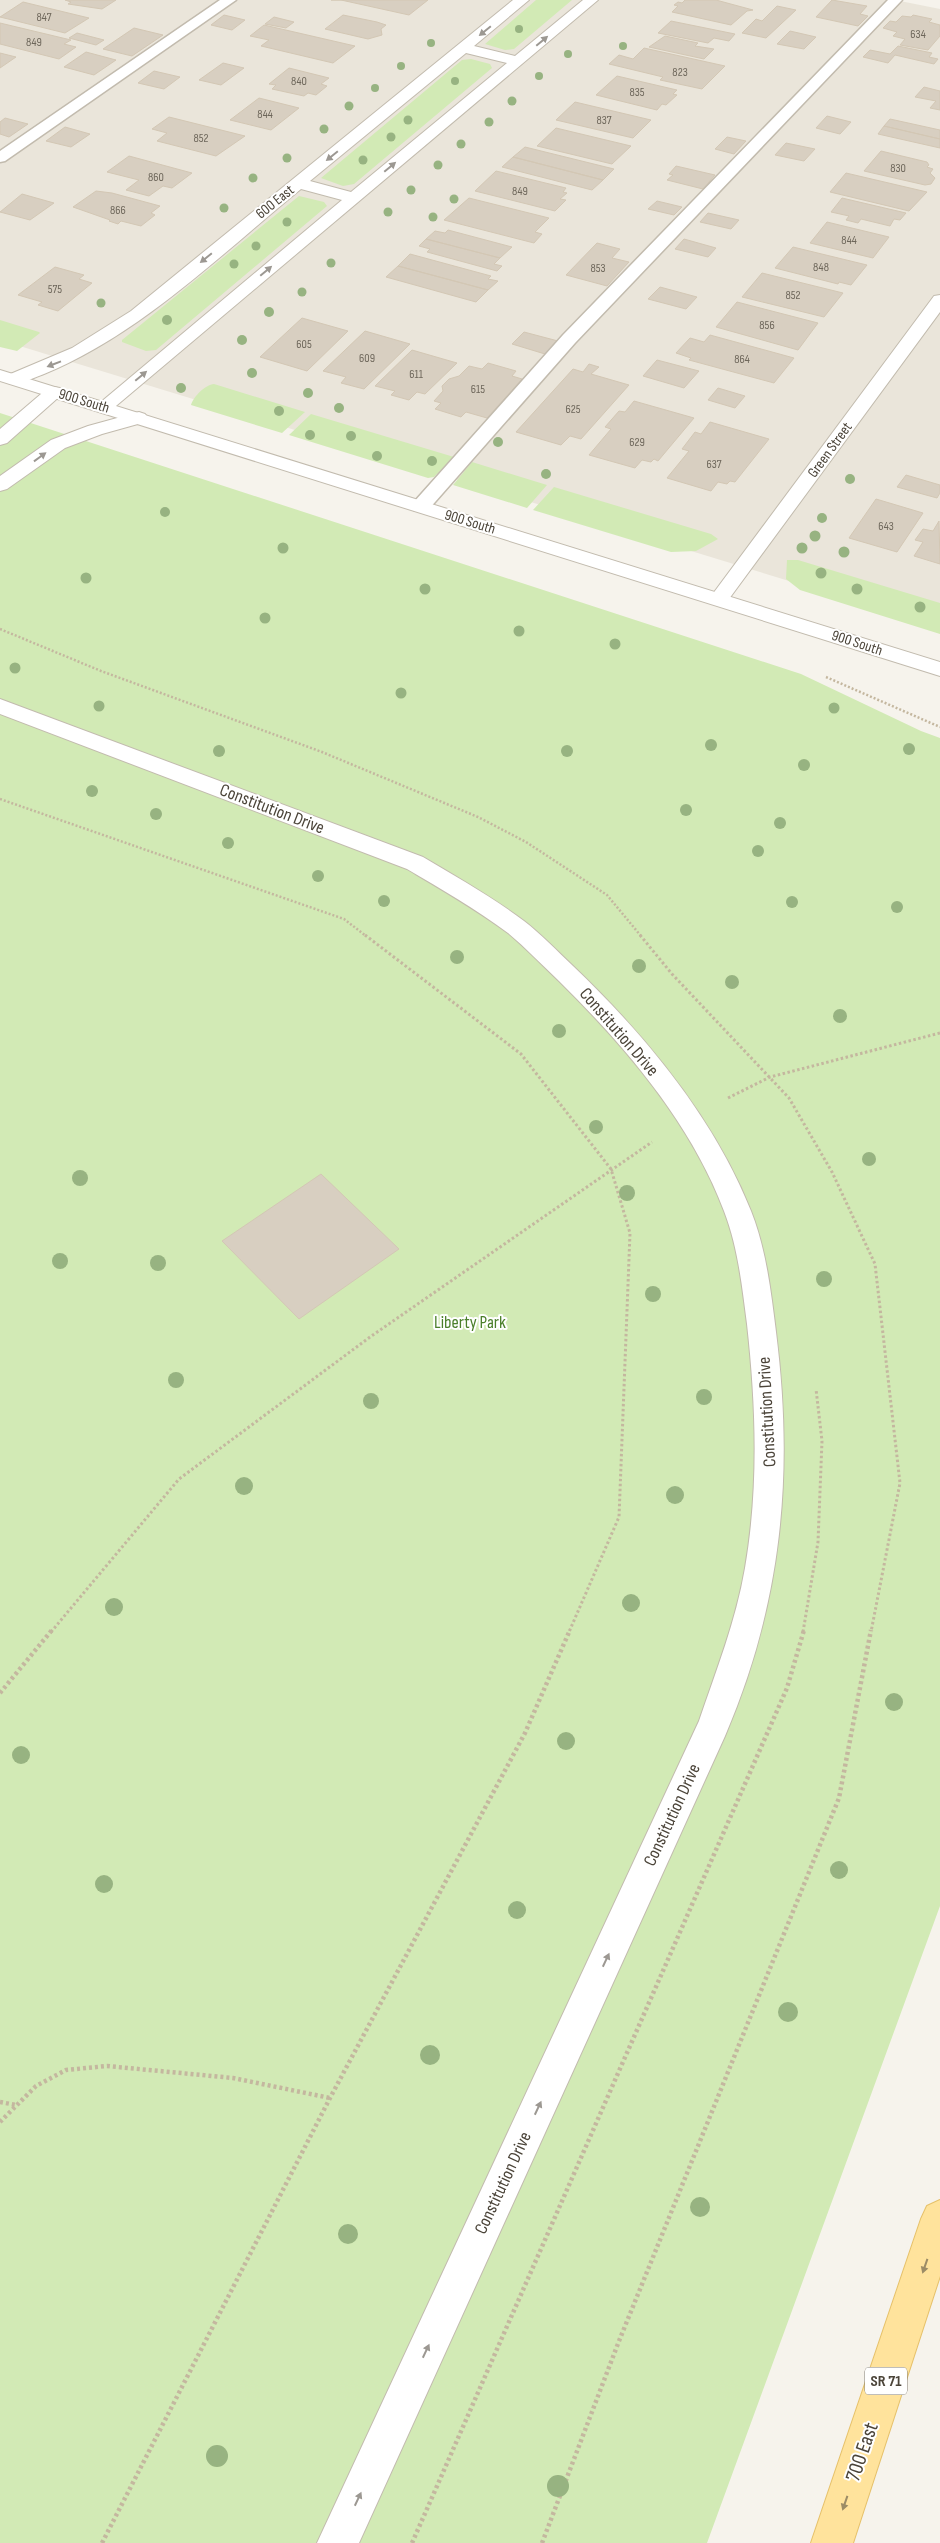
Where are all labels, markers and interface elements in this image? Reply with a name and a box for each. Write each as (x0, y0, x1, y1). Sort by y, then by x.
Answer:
house number: 847 (36, 10, 52, 25)
one-way arrow (478, 25, 491, 36)
house number: 634 (910, 27, 926, 42)
house number: 849 (26, 35, 42, 50)
one-way arrow (535, 35, 548, 46)
house number: 823 (672, 65, 688, 80)
house number: 840 (291, 74, 307, 89)
house number: 835 (629, 85, 645, 100)
house number: 844 (257, 107, 273, 122)
house number: 837 (596, 113, 612, 128)
house number: 852 (193, 131, 209, 146)
one-way arrow (325, 150, 338, 161)
house number: 830 (890, 161, 906, 176)
one-way arrow (383, 162, 396, 173)
house number: 860 (148, 170, 164, 185)
street label: 600 East (252, 180, 298, 223)
house number: 849 (512, 184, 528, 199)
house number: 866 (110, 203, 126, 218)
house number: 844 (841, 233, 857, 248)
one-way arrow (199, 253, 212, 264)
house number: 848 (813, 260, 829, 275)
house number: 853 (590, 261, 606, 276)
one-way arrow (259, 266, 272, 277)
house number: 575 (48, 282, 62, 297)
house number: 852 (785, 288, 801, 303)
house number: 856 (759, 318, 775, 333)
house number: 605 (296, 337, 312, 352)
house number: 609 (359, 351, 375, 366)
house number: 864 (734, 352, 750, 367)
one-way arrow (47, 361, 62, 368)
house number: 611 (409, 367, 424, 382)
one-way arrow (134, 370, 147, 381)
house number: 615 (471, 382, 485, 397)
street label: 900 South (56, 384, 112, 418)
house number: 625 (565, 402, 581, 417)
street label: Green Street (803, 418, 857, 482)
house number: 629 (629, 435, 645, 450)
one-way arrow (33, 452, 46, 462)
house number: 637 (706, 457, 722, 472)
street label: 900 South (442, 505, 498, 539)
house number: 643 (878, 519, 894, 534)
street label: 900 South (829, 626, 885, 660)
street label: Constitution Drive (217, 779, 327, 839)
street label: Constitution Drive (575, 983, 663, 1081)
park label: Liberty Park (434, 1312, 506, 1333)
street label: Constitution Drive (754, 1356, 780, 1468)
street label: Constitution Drive (639, 1761, 705, 1869)
one-way arrow (602, 1953, 610, 1967)
one-way arrow (534, 2101, 542, 2115)
street label: Constitution Drive (470, 2129, 536, 2237)
one-way arrow (920, 2258, 928, 2273)
one-way arrow (422, 2344, 430, 2358)
road number: SR 71 (865, 2368, 907, 2394)
street label: 700 East (840, 2419, 884, 2485)
one-way arrow (354, 2492, 362, 2506)
one-way arrow (841, 2495, 848, 2510)

